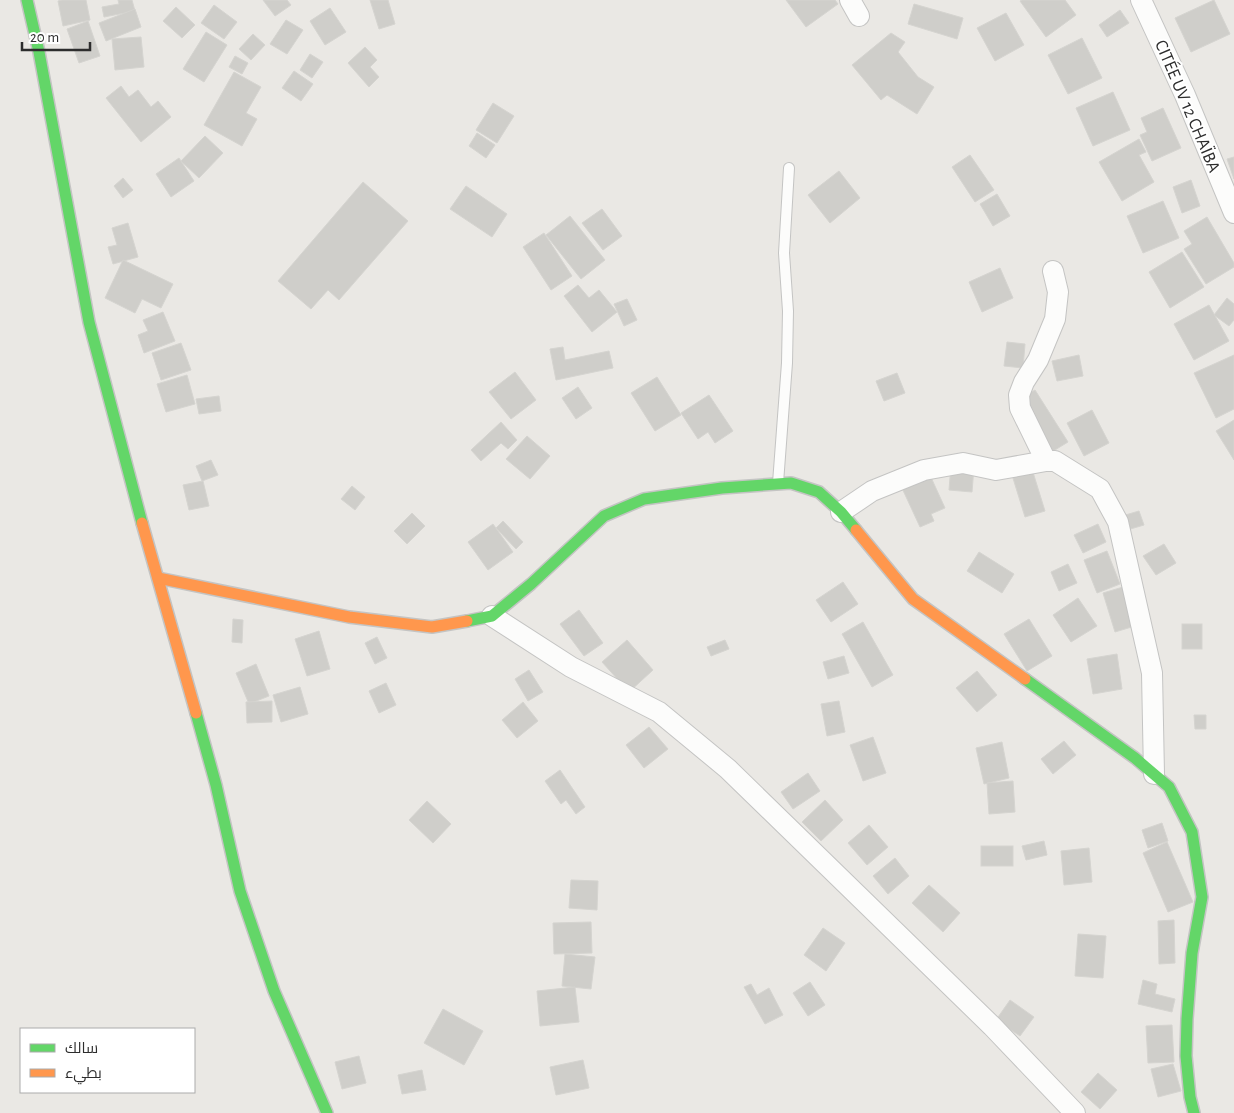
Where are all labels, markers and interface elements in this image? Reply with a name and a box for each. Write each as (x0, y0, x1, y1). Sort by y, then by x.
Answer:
scale bar (22, 20, 90, 52)
text: 20 m (30, 30, 59, 45)
street label: CITÉE UV 12 CHAÏBA (1151, 36, 1226, 176)
legend (20, 1028, 195, 1093)
text: سالك (65, 1041, 98, 1056)
text: بطيء (65, 1066, 102, 1085)

